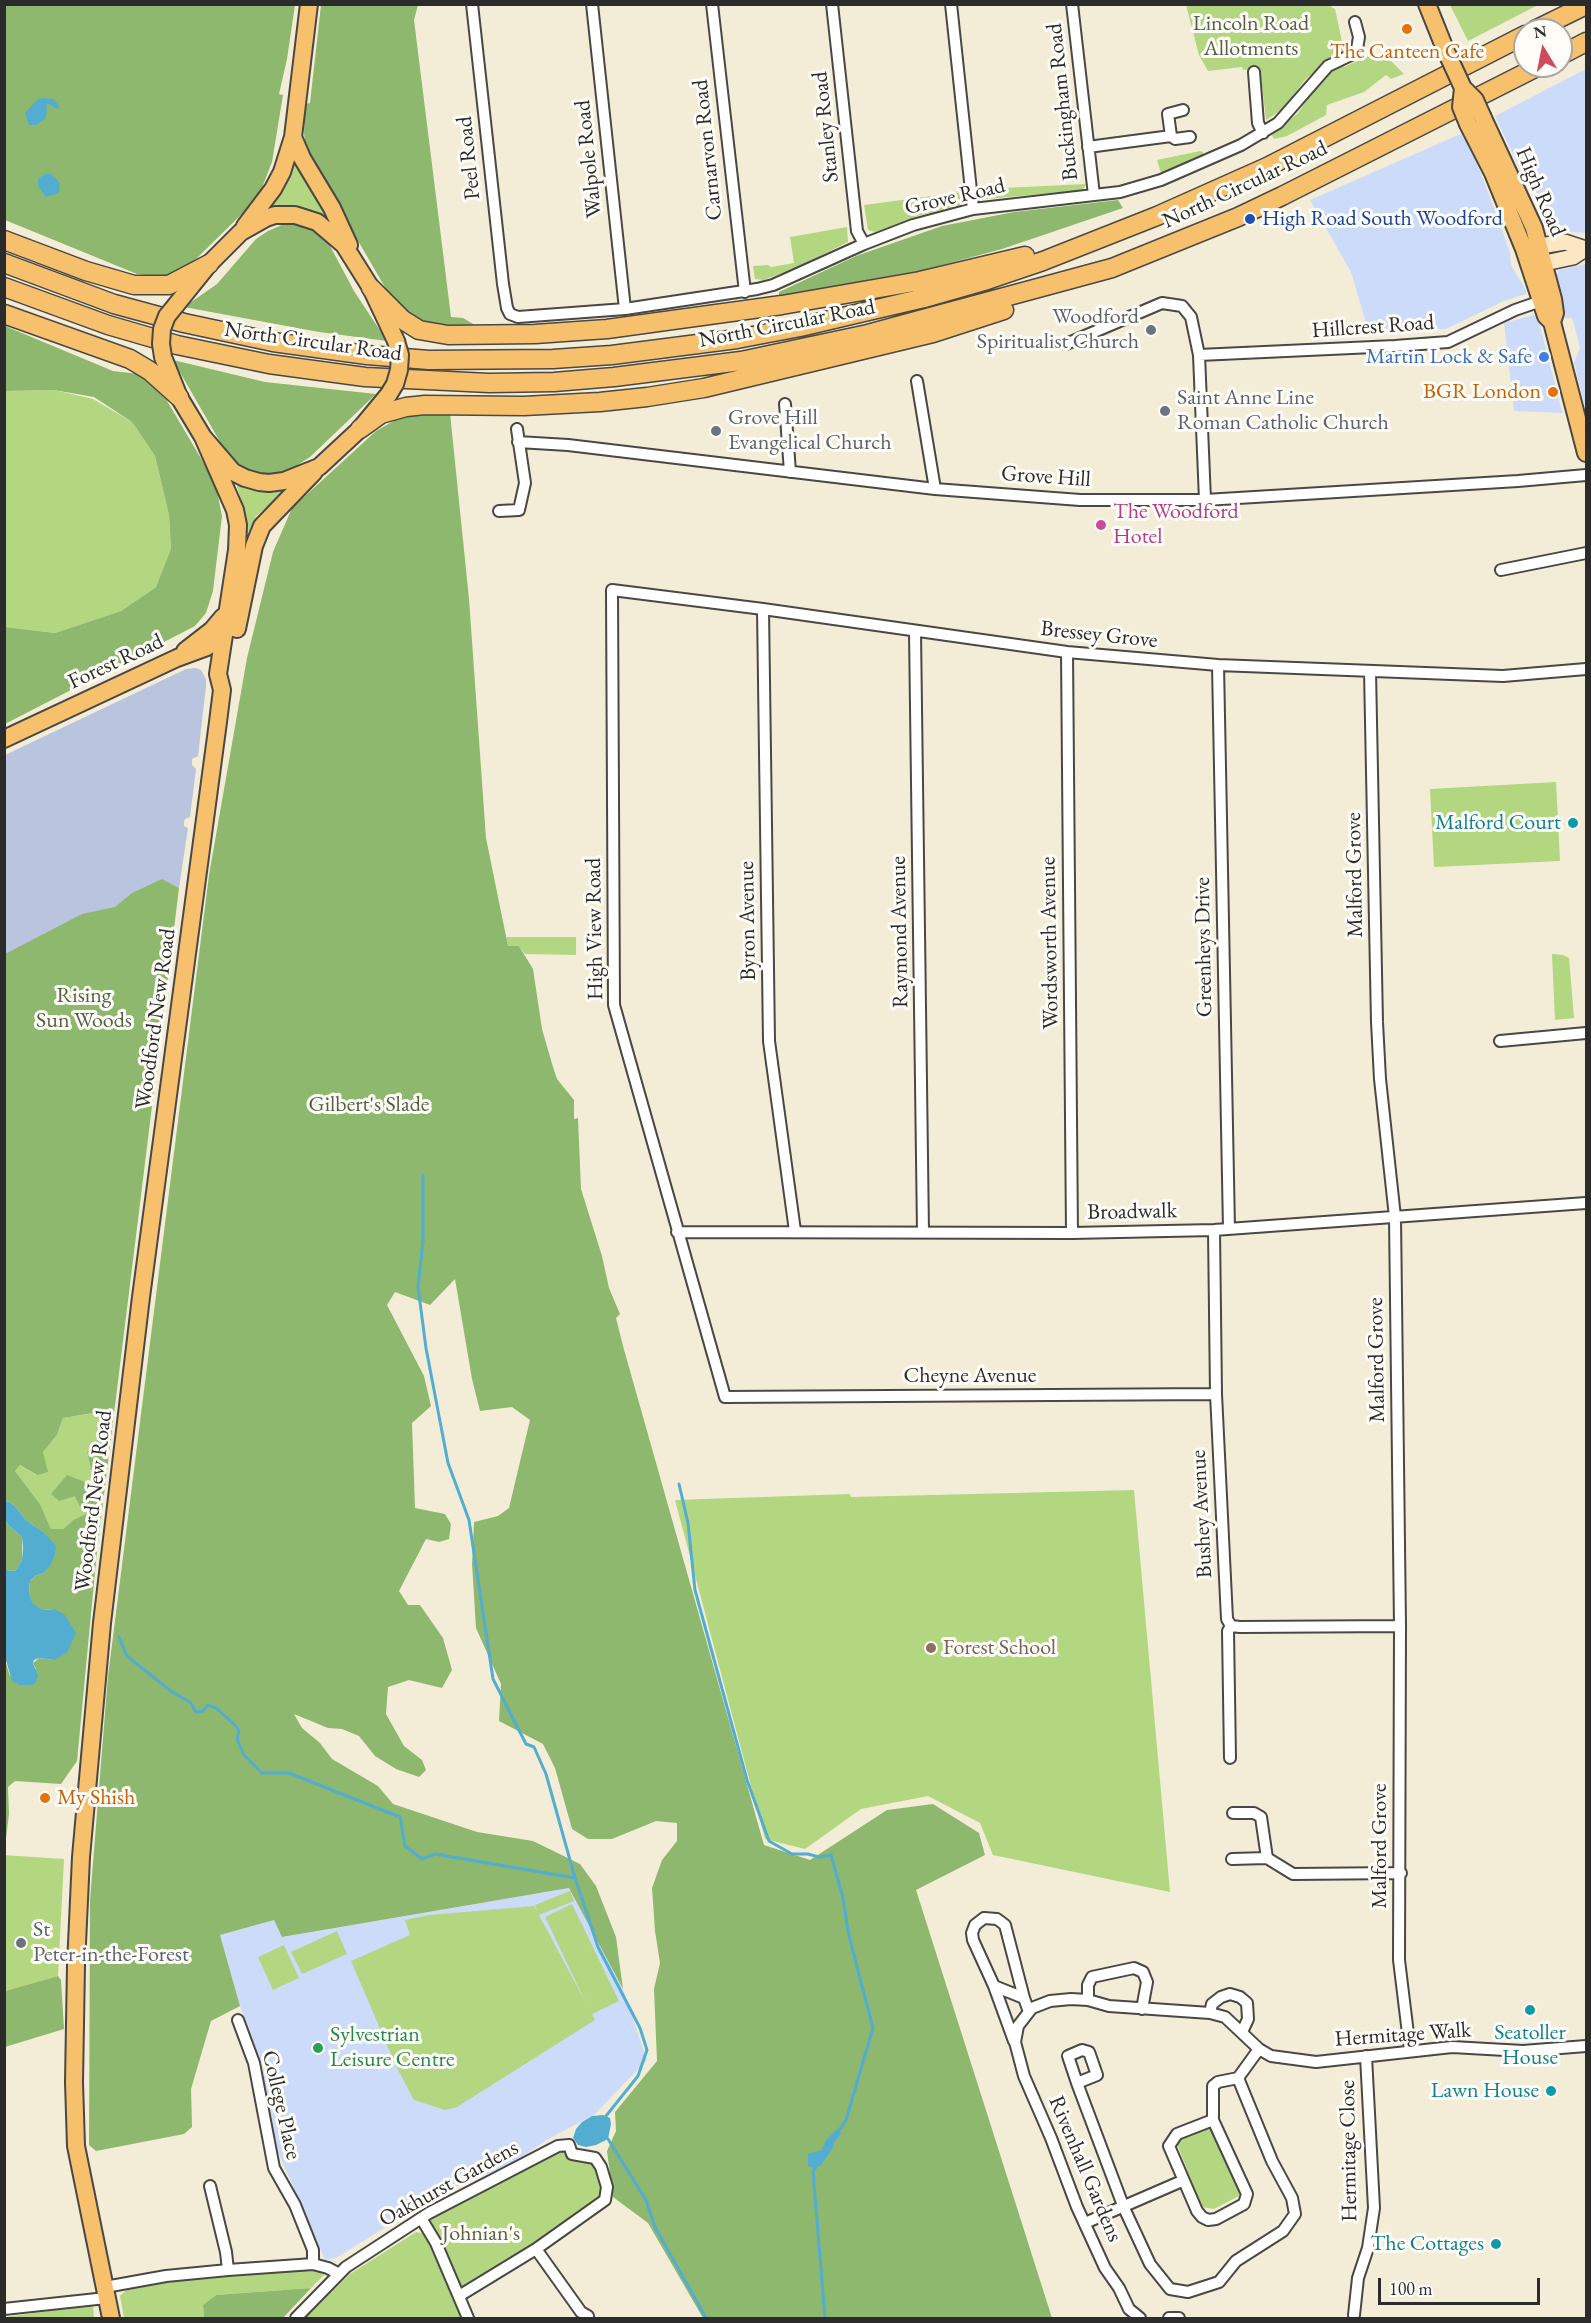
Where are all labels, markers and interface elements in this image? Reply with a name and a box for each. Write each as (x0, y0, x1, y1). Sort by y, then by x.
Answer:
park label: Lincoln Road Allotments (1193, 11, 1309, 62)
north arrow (1513, 18, 1573, 78)
text: N (1532, 20, 1548, 43)
street label: Buckingham Road (1042, 22, 1084, 182)
marker: The Canteen Cafe (1400, 22, 1414, 36)
place label: The Canteen Cafe (1330, 39, 1484, 65)
street label: Stanley Road (807, 70, 845, 184)
street label: Carnarvon Road (687, 78, 729, 222)
street label: Walpole Road (570, 99, 608, 219)
street label: Peel Road (451, 115, 487, 201)
street label: North Circular Road (1158, 135, 1332, 235)
street label: High Road (1509, 143, 1571, 241)
street label: Grove Road (902, 173, 1008, 221)
place label: High Road South Woodford (1262, 206, 1503, 232)
marker: High Road South Woodford (1243, 212, 1257, 226)
street label: North Circular Road (697, 294, 877, 354)
place label: Woodford Spiritualist Church (977, 304, 1139, 356)
street label: Hillcrest Road (1311, 310, 1435, 344)
street label: North Circular Road (223, 316, 403, 368)
marker: Woodford Spiritualist Church (1144, 323, 1158, 337)
place label: Martin Lock & Safe (1366, 344, 1532, 370)
marker: Martin Lock & Safe (1537, 350, 1551, 364)
place label: BGR London (1423, 379, 1541, 405)
place label: Saint Anne Line Roman Catholic Church (1177, 385, 1389, 436)
marker: BGR London (1546, 385, 1560, 399)
marker: Saint Anne Line Roman Catholic Church (1158, 404, 1172, 418)
place label: Grove Hill Evangelical Church (728, 405, 892, 457)
marker: Grove Hill Evangelical Church (709, 424, 723, 438)
street label: Grove Hill (1000, 461, 1092, 493)
place label: The Woodford Hotel (1113, 499, 1239, 550)
marker: The Woodford Hotel (1094, 518, 1108, 532)
street label: Bressey Grove (1039, 616, 1159, 654)
street label: Forest Road (64, 629, 168, 695)
place label: Malford Court (1435, 810, 1561, 836)
street label: Malford Grove (1341, 812, 1369, 938)
marker: Malford Court (1566, 816, 1580, 830)
street label: Raymond Avenue (885, 856, 915, 1008)
street label: Wordsworth Avenue (1035, 856, 1065, 1030)
street label: High View Road (581, 858, 609, 1000)
street label: Byron Avenue (734, 861, 762, 981)
street label: Greenheys Drive (1190, 877, 1218, 1017)
street label: Woodford New Road (130, 927, 182, 1111)
park label: Rising Sun Woods (36, 983, 132, 1034)
park label: Gilbert's Slade (309, 1092, 429, 1118)
street label: Broadwalk (1087, 1198, 1177, 1226)
street label: Malford Grove (1363, 1297, 1391, 1423)
street label: Cheyne Avenue (904, 1363, 1036, 1389)
street label: Woodford New Road (70, 1409, 118, 1593)
street label: Bushey Avenue (1185, 1449, 1219, 1579)
place label: Forest School (943, 1635, 1056, 1661)
marker: Forest School (924, 1641, 938, 1655)
street label: Malford Grove (1367, 1783, 1393, 1909)
place label: My Shish (57, 1785, 135, 1811)
marker: My Shish (38, 1791, 52, 1805)
place label: St Peter-in-the-Forest (33, 1917, 189, 1969)
marker: St Peter-in-the-Forest (14, 1936, 28, 1950)
marker: Seatoller House (1523, 2003, 1537, 2017)
street label: Hermitage Walk (1334, 2017, 1472, 2053)
place label: Seatoller House (1494, 2020, 1566, 2072)
place label: Sylvestrian Leisure Centre (330, 2022, 454, 2074)
marker: Sylvestrian Leisure Centre (311, 2041, 325, 2055)
street label: College Place (256, 2048, 306, 2162)
place label: Lawn House (1431, 2078, 1539, 2104)
street label: Hermitage Close (1335, 2080, 1363, 2222)
marker: Lawn House (1544, 2084, 1558, 2098)
street label: Rivenhall Gardens (1042, 2092, 1128, 2246)
street label: Oakhurst Gardens (375, 2135, 523, 2233)
park label: Johnian's (442, 2221, 520, 2247)
place label: The Cottages (1371, 2231, 1484, 2257)
marker: The Cottages (1489, 2237, 1503, 2251)
scale bar (1381, 2266, 1543, 2304)
text: 100 m (1389, 2277, 1433, 2300)

